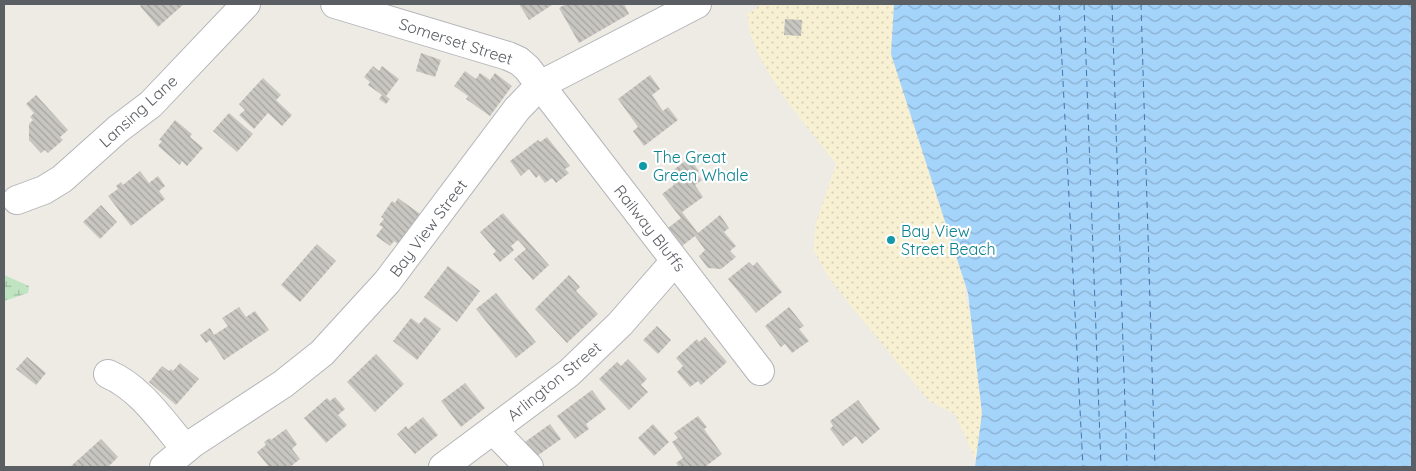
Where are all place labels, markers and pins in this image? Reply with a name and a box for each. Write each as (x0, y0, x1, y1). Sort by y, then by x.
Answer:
place label: The Great Green Whale (653, 147, 748, 185)
marker: The Great Green Whale (637, 160, 649, 172)
place label: Bay View Street Beach (901, 221, 996, 259)
marker: Bay View Street Beach (885, 234, 897, 246)

